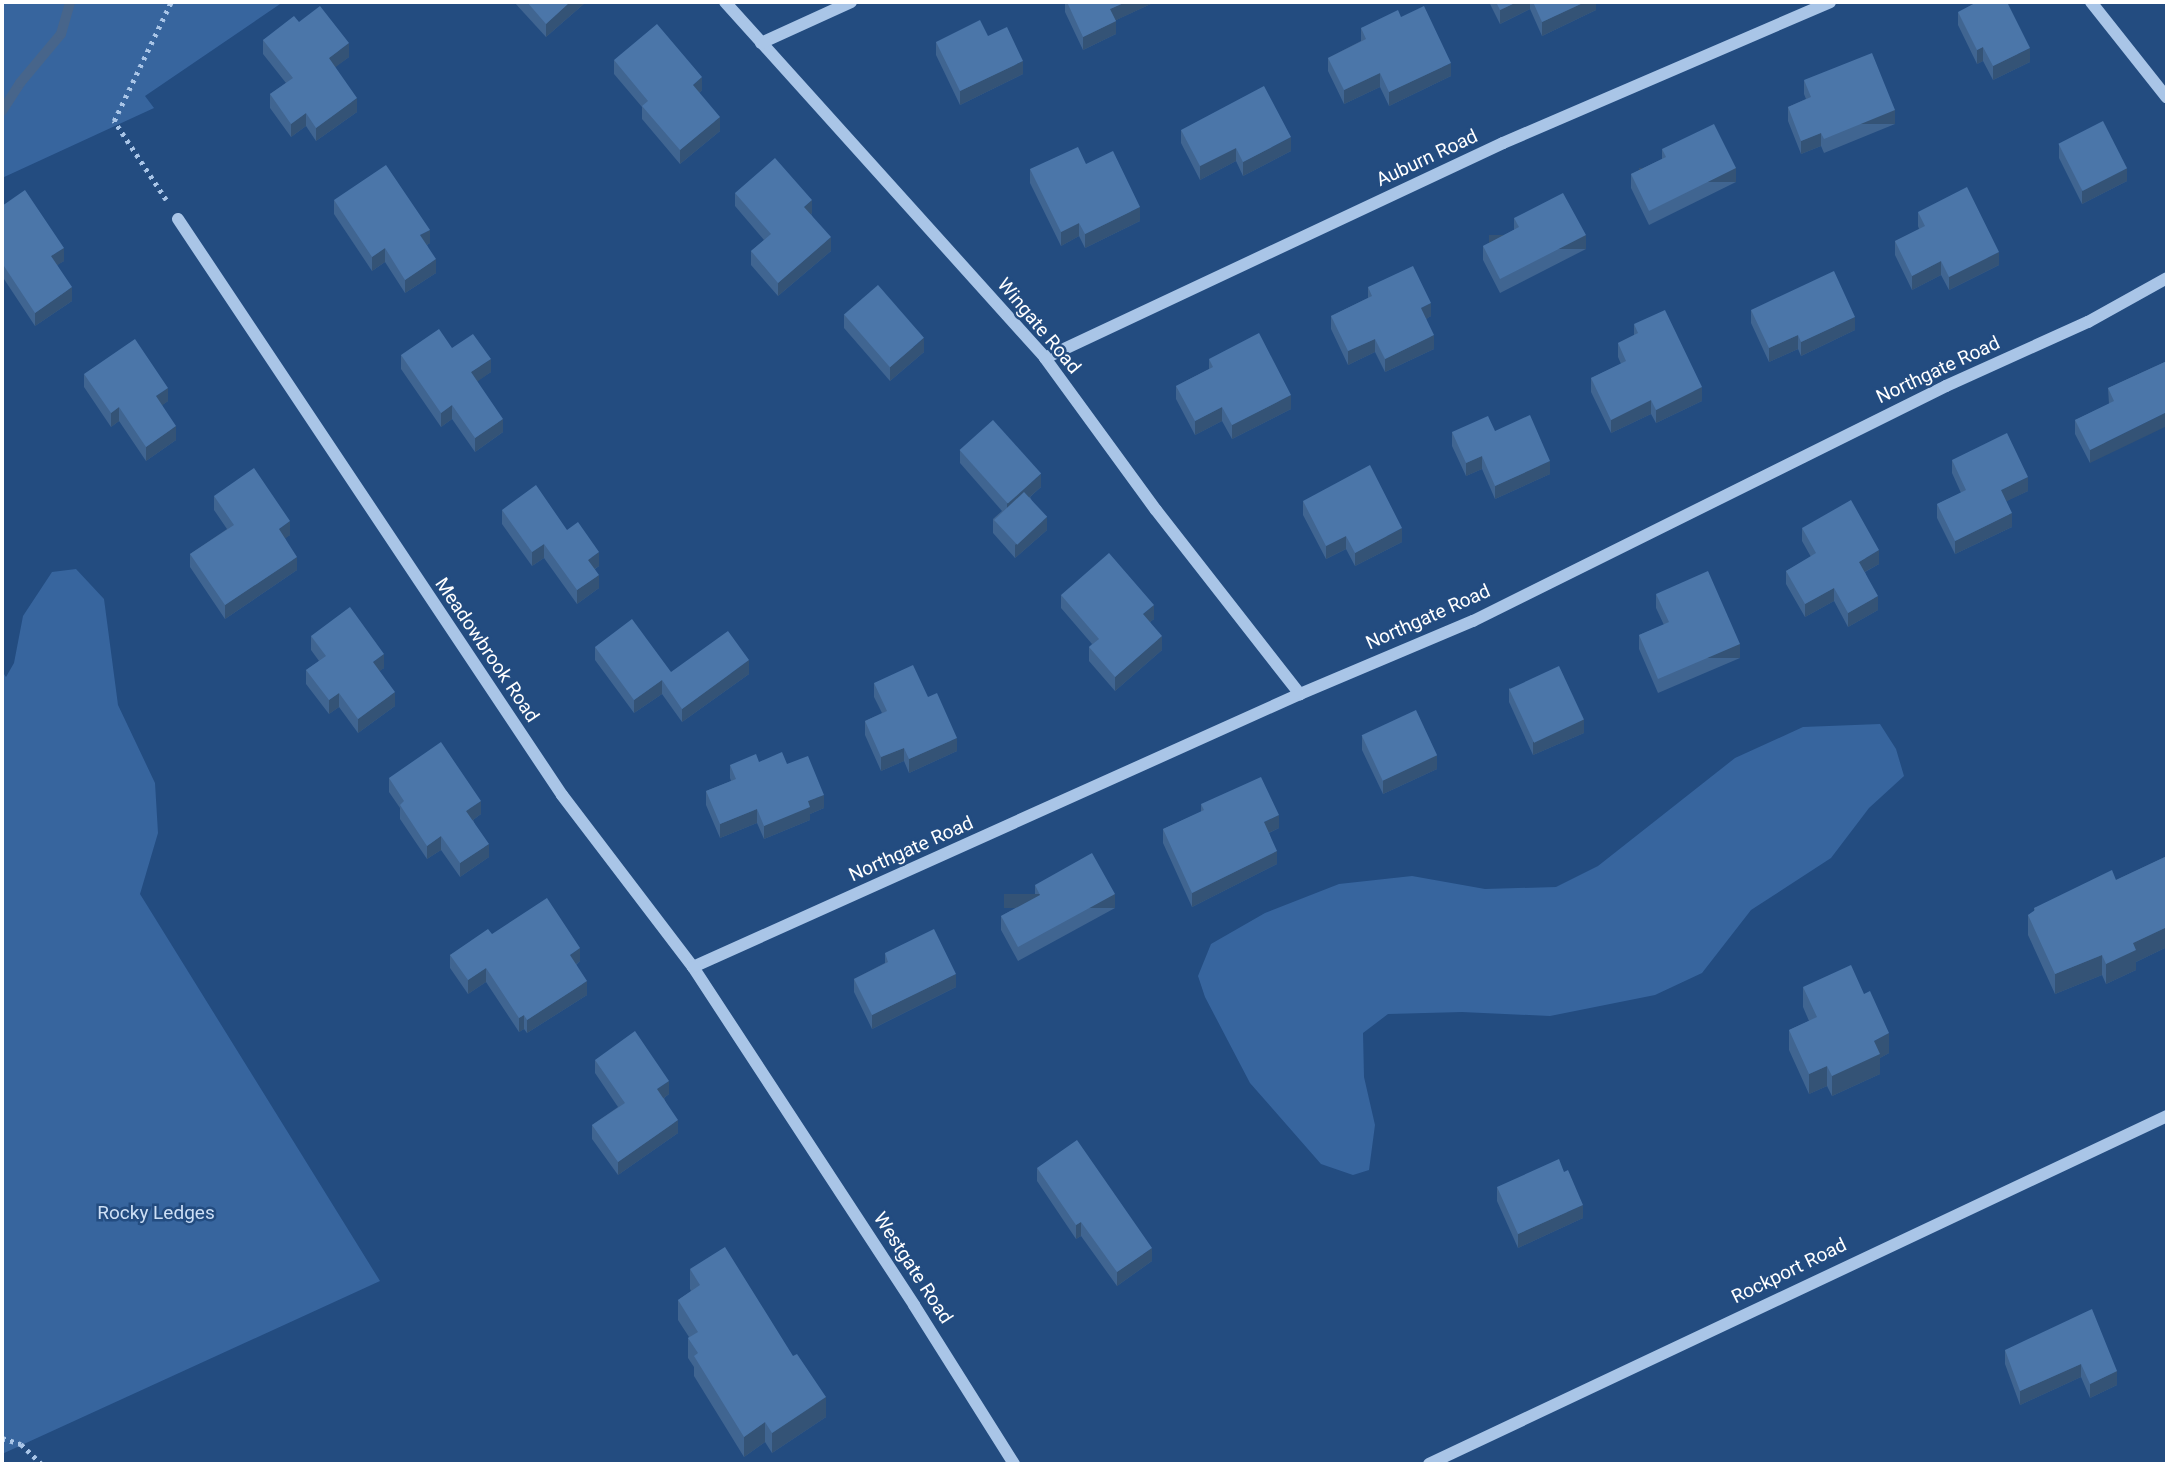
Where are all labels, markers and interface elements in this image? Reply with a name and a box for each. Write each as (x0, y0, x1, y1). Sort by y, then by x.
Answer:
street label: Auburn Road (1373, 125, 1481, 191)
street label: Wingate Road (992, 274, 1086, 378)
street label: Northgate Road (1873, 331, 2003, 409)
street label: Meadowbrook Road (430, 573, 544, 727)
street label: Northgate Road (1362, 579, 1494, 655)
street label: Northgate Road (845, 811, 977, 887)
park label: Rocky Ledges (97, 1202, 215, 1224)
street label: Westgate Road (869, 1208, 957, 1328)
street label: Rockport Road (1728, 1233, 1850, 1309)

